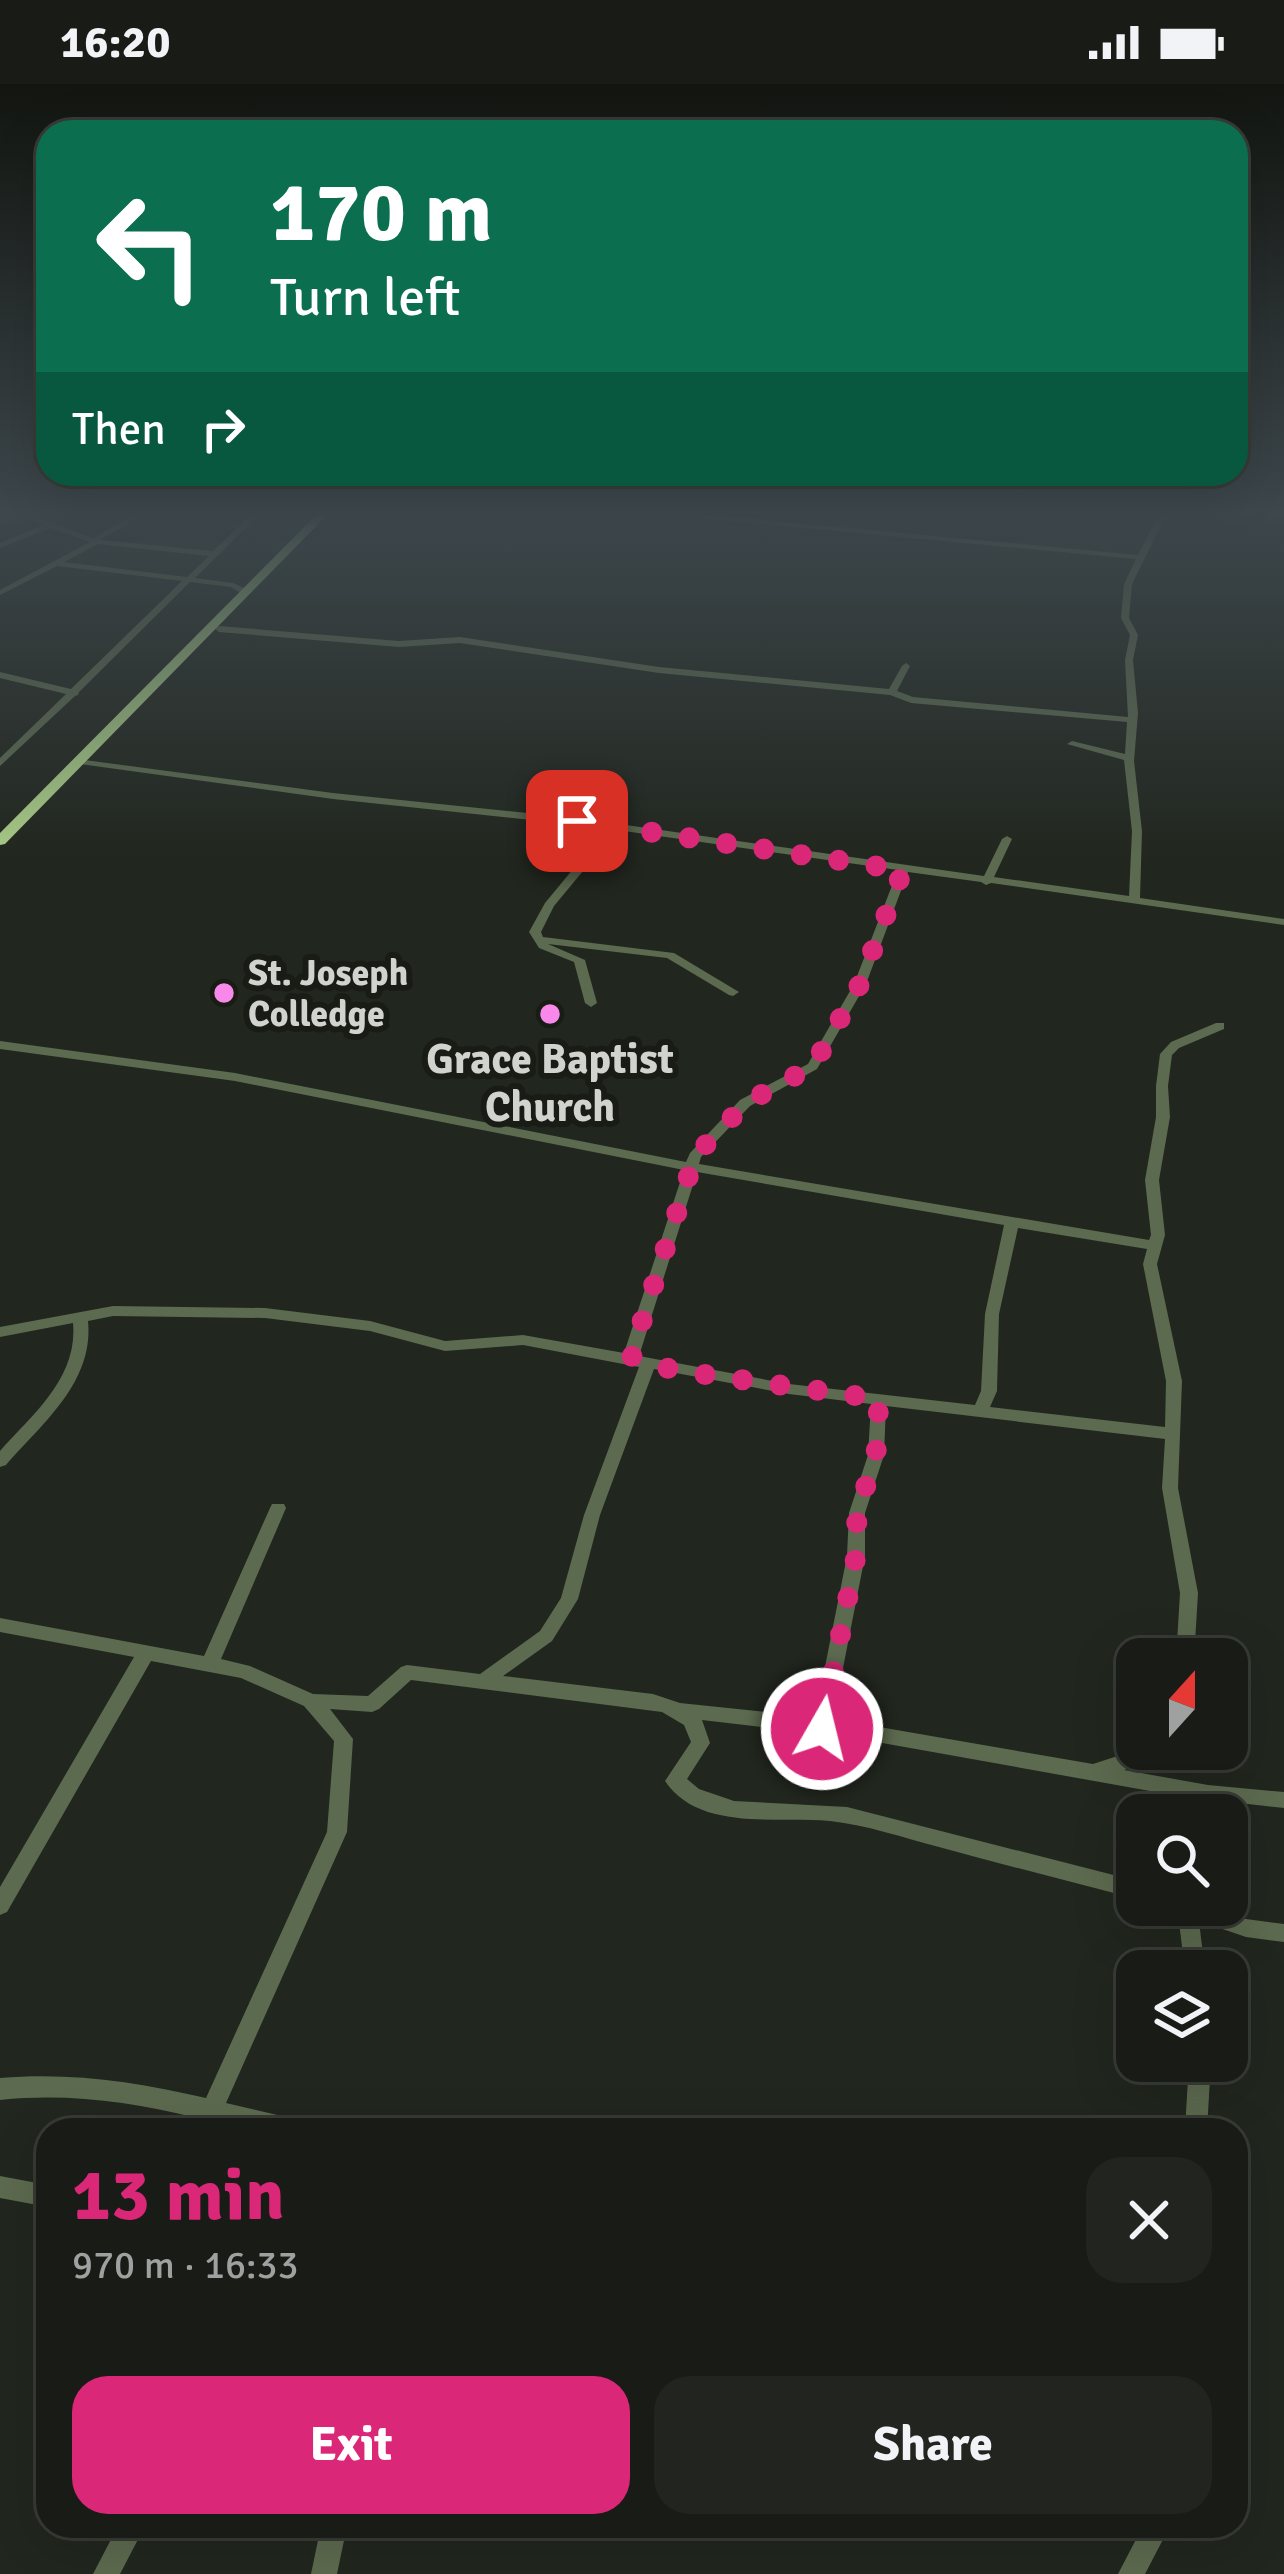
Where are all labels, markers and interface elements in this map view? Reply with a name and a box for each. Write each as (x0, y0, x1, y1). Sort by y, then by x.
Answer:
text: 16:20 (60, 15, 170, 70)
text: 170 m (270, 161, 492, 265)
icon: left (72, 168, 228, 324)
text: Turn left (270, 264, 460, 331)
icon: right (190, 396, 256, 462)
text: Then (72, 402, 166, 457)
pin (526, 770, 628, 872)
icon: arrive (544, 788, 610, 854)
place label: St. Joseph Colledge (248, 951, 408, 1037)
marker: St. Joseph Colledge (211, 980, 237, 1006)
marker: Grace Baptist Church (537, 1001, 563, 1027)
place label: Grace Baptist Church (426, 1034, 674, 1133)
north arrow (1116, 1638, 1248, 1770)
map controls (1116, 1638, 1248, 2082)
position arrow (759, 1666, 885, 1792)
button: search (1116, 1794, 1248, 1926)
button: layers (1116, 1950, 1248, 2082)
text: 13 min (72, 2151, 285, 2240)
button: close (1086, 2157, 1212, 2283)
text: 970 m · 16:33 (72, 2241, 299, 2289)
button: Exit (72, 2376, 630, 2514)
button: Share (654, 2376, 1212, 2514)

